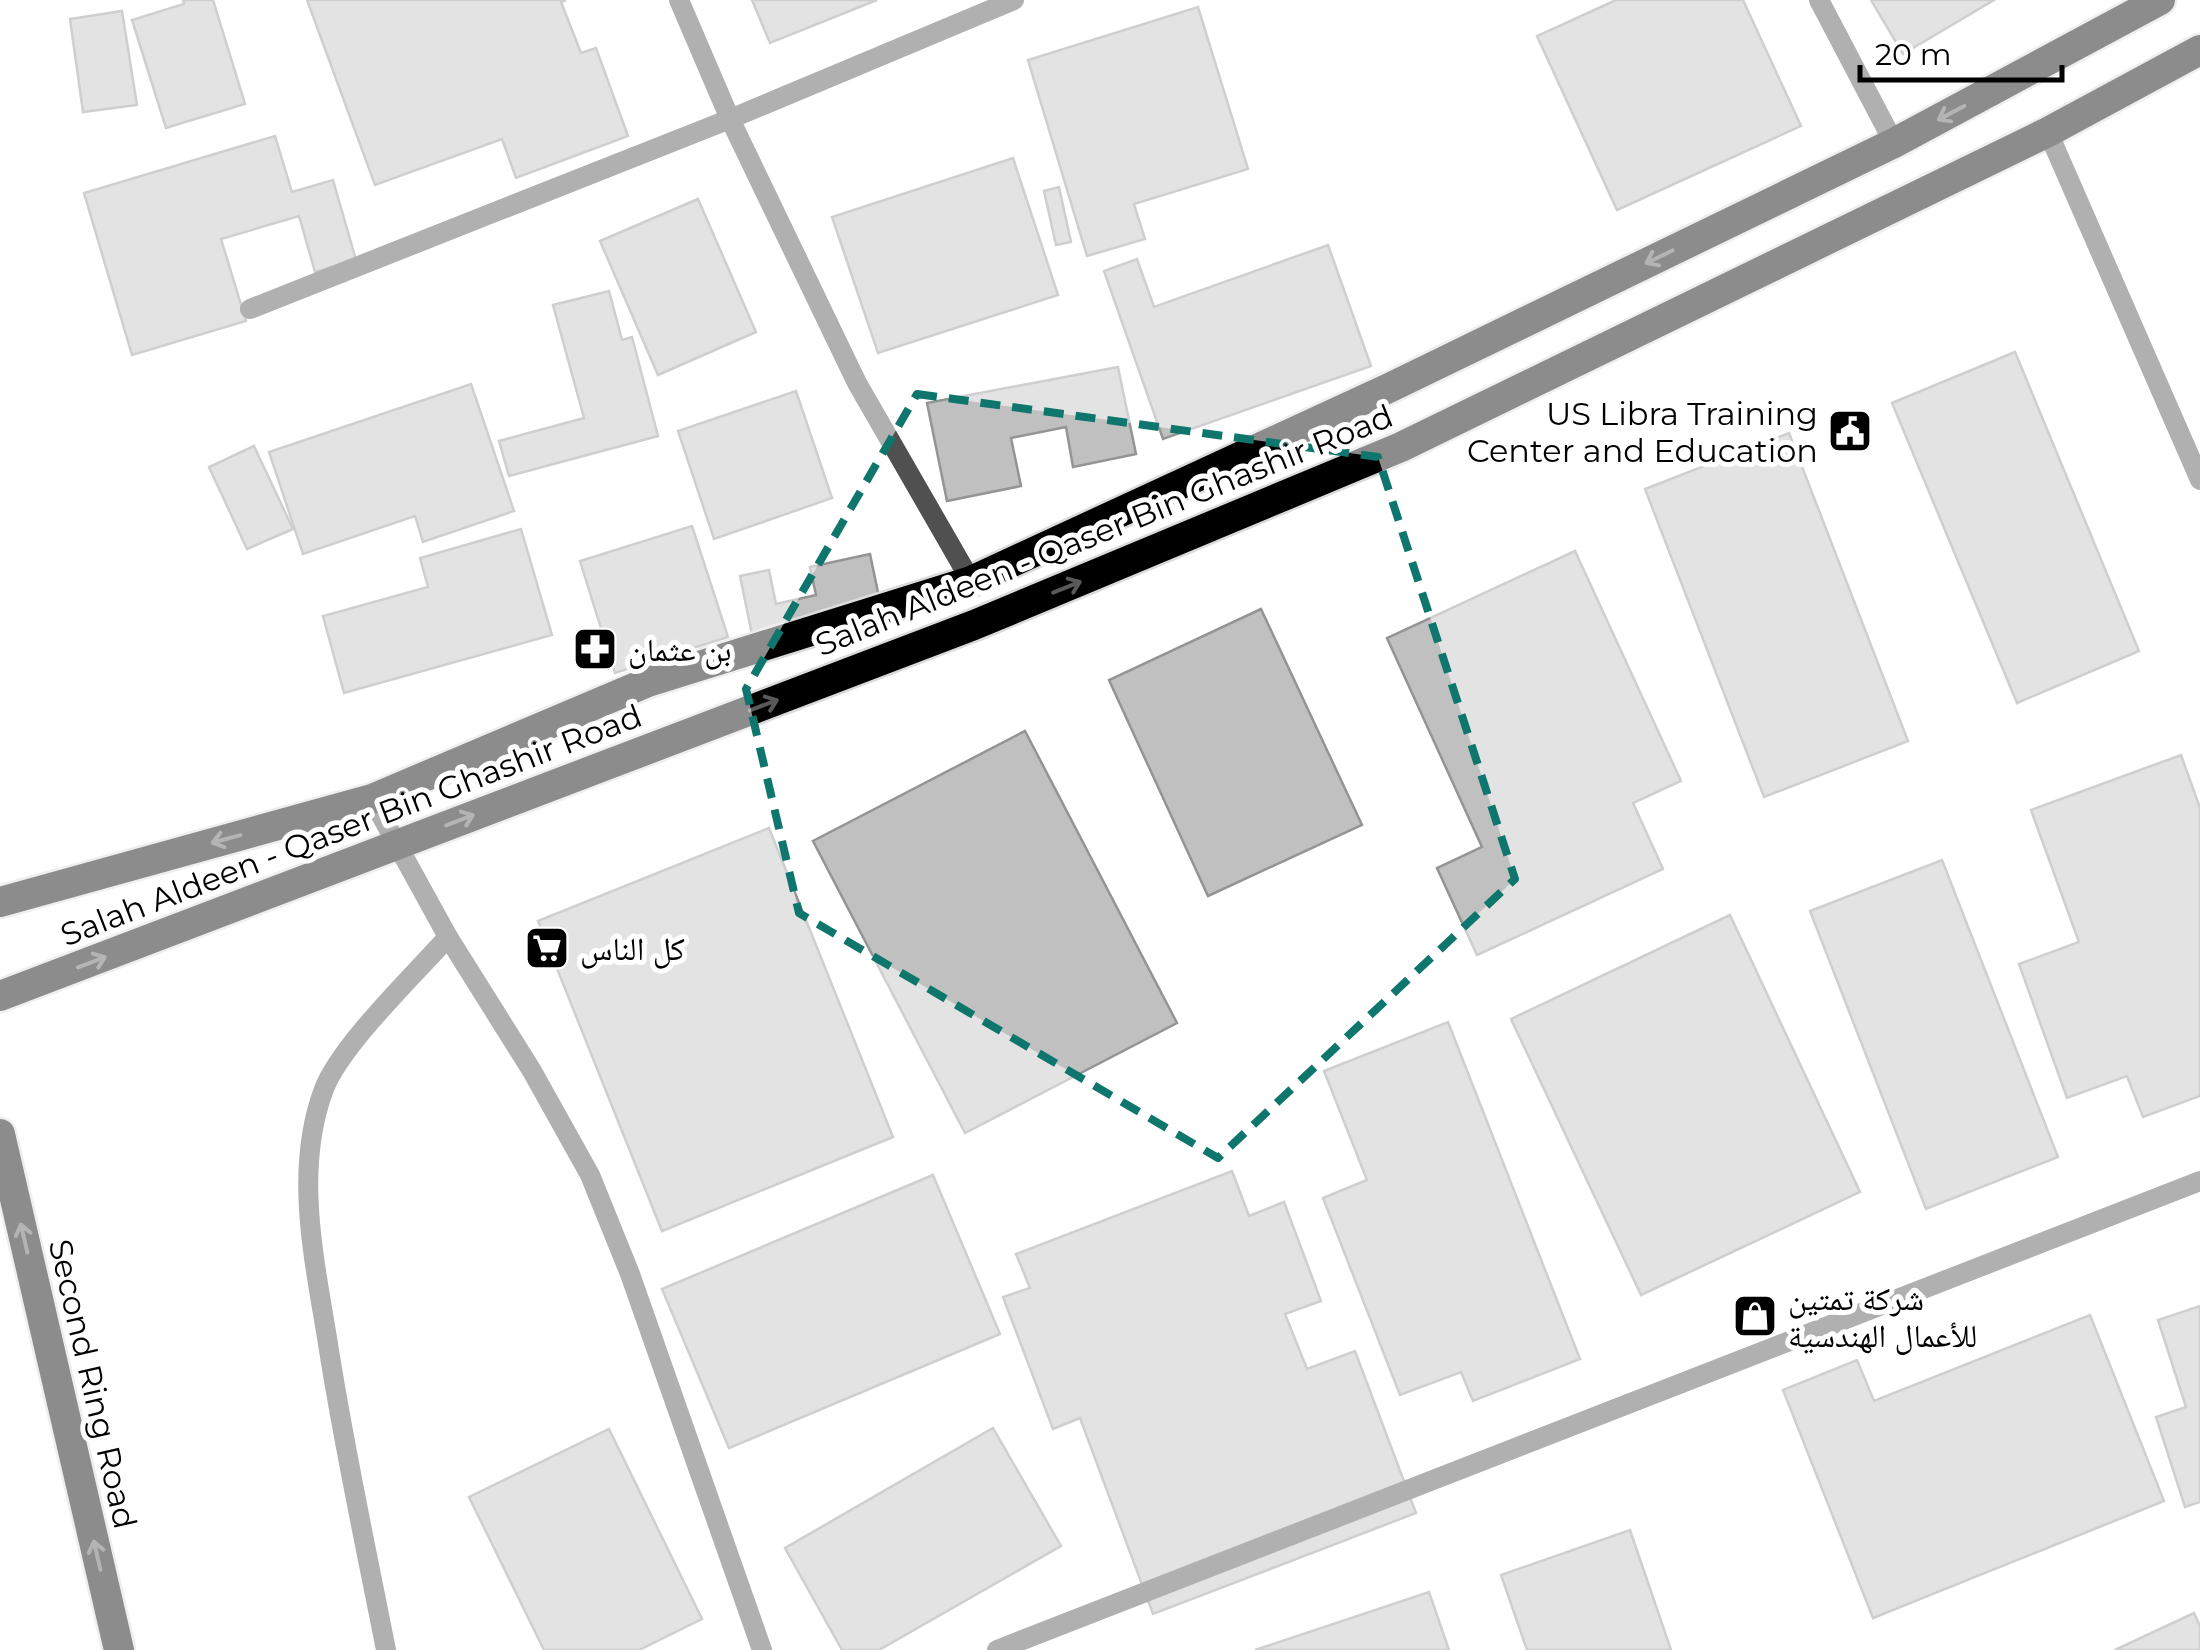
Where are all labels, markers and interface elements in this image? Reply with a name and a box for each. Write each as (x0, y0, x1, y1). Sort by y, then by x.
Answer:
scale bar (1860, 20, 2062, 82)
text: 20 m (1875, 36, 1952, 73)
one-way arrow (1936, 103, 1966, 123)
one-way arrow (1645, 248, 1675, 267)
place label: US Libra Training Center and Education (1467, 394, 1818, 470)
street label: Salah Aldeen - Qaser Bin Ghashir Road (810, 396, 1398, 664)
public building icon: US Libra Training Center and Education (1827, 408, 1873, 454)
one-way arrow (1051, 577, 1082, 595)
pharmacy icon: بن عثمان (572, 626, 618, 672)
place label: بن عثمان (628, 630, 732, 670)
one-way arrow (748, 695, 779, 713)
street label: Salah Aldeen - Qaser Bin Ghashir Road (55, 696, 647, 954)
one-way arrow (444, 810, 475, 828)
one-way arrow (211, 830, 243, 849)
supermarket icon: كل الناس (524, 925, 570, 971)
place label: كل الناس (580, 929, 685, 969)
one-way arrow (76, 952, 106, 970)
one-way arrow (14, 1223, 32, 1255)
street label: Second Ring Road (41, 1235, 145, 1533)
place label: شركة تمتين للأعمال الهندسية (1788, 1279, 1977, 1355)
shop icon: شركة تمتين للأعمال الهندسية (1732, 1293, 1778, 1339)
one-way arrow (87, 1540, 105, 1572)

